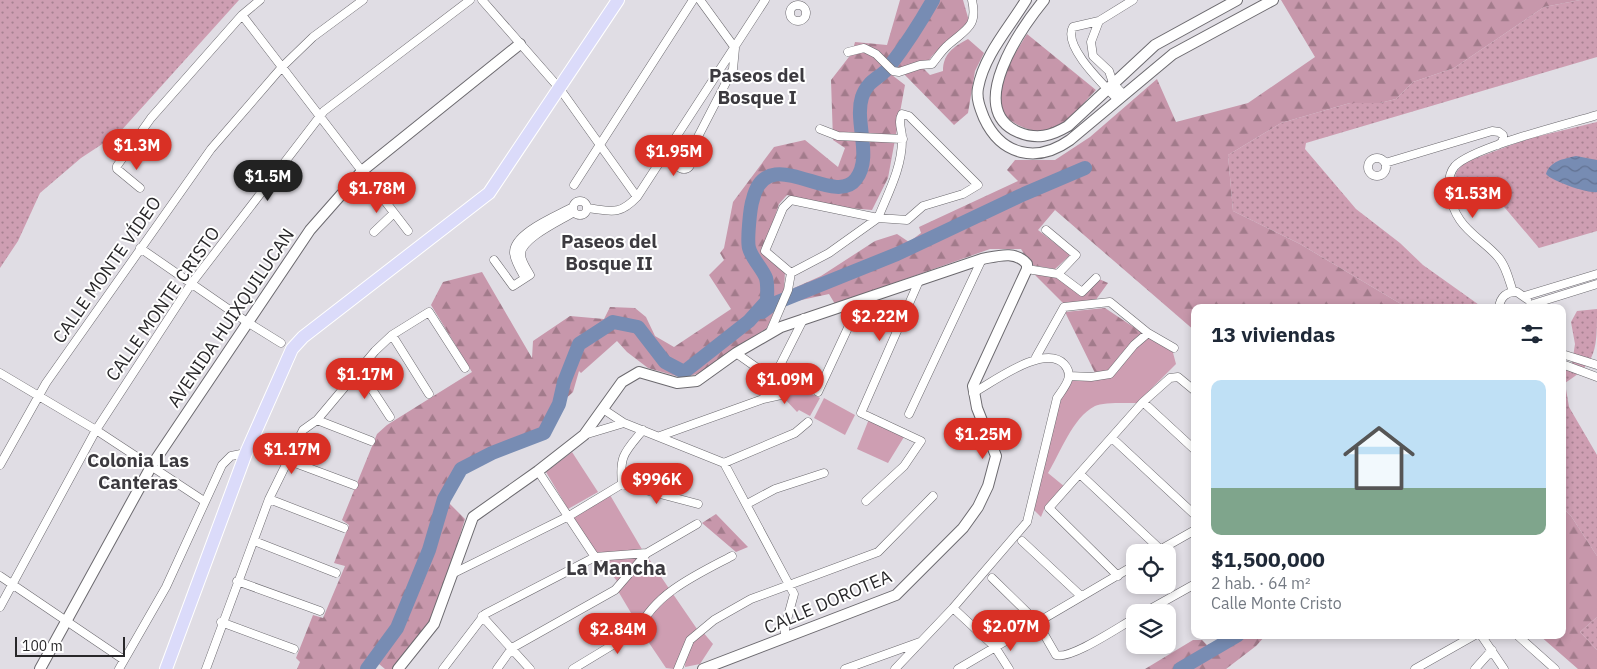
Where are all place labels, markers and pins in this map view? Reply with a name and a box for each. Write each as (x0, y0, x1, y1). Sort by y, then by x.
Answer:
pin: $1.3M (102, 128, 172, 171)
pin: $1.95M (633, 134, 715, 177)
pin: $1.5M (233, 160, 303, 202)
pin: $1.78M (336, 172, 418, 214)
pin: $1.53M (1432, 176, 1514, 219)
pin: $2.22M (839, 300, 921, 342)
pin: $1.17M (324, 358, 406, 400)
pin: $1.09M (744, 362, 826, 405)
pin: $1.25M (942, 418, 1024, 460)
pin: $1.17M (251, 432, 333, 475)
pin: $996K (622, 462, 692, 505)
pin: $2.07M (970, 610, 1052, 652)
pin: $2.84M (577, 612, 659, 655)

